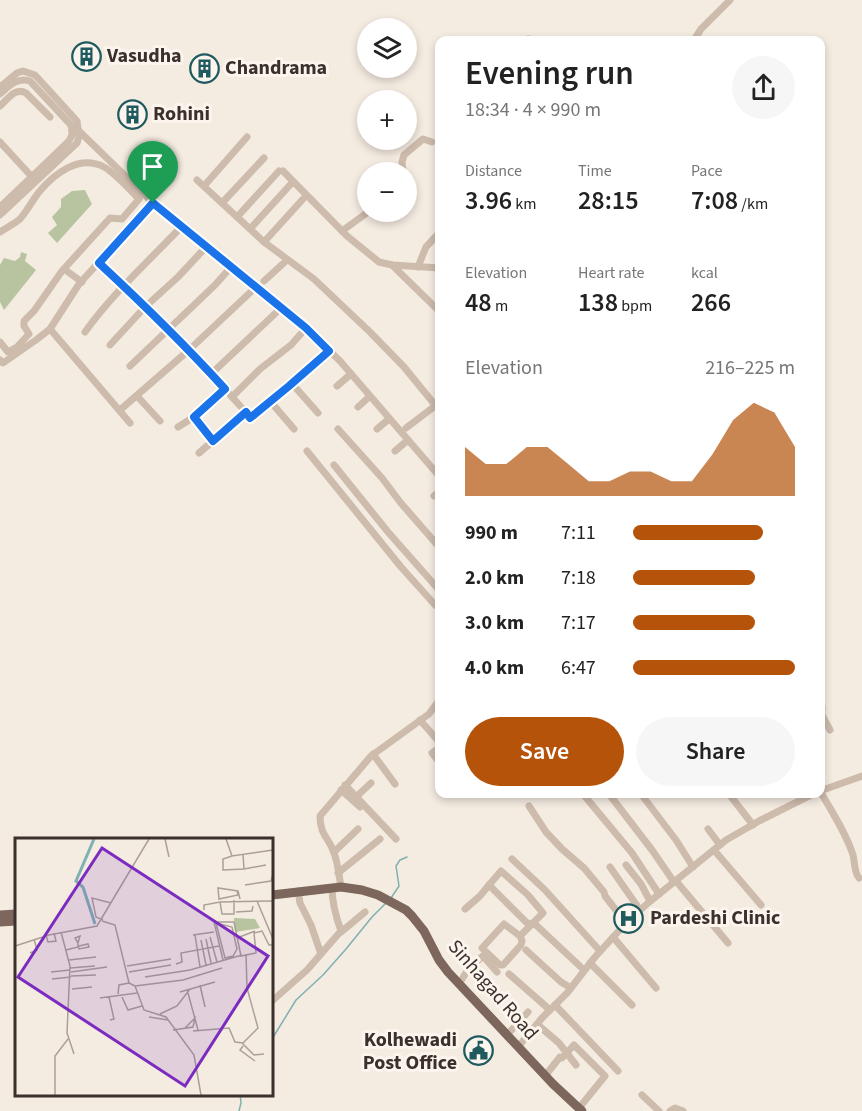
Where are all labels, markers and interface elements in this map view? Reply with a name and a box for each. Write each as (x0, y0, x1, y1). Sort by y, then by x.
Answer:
map controls (357, 18, 417, 222)
button: layers (357, 18, 417, 78)
building icon: Vasudha (70, 40, 102, 72)
place label: Vasudha (106, 42, 182, 70)
text: Evening run (465, 50, 634, 97)
building icon: Chandrama (188, 52, 220, 84)
place label: Chandrama (225, 54, 327, 82)
button: share (732, 56, 795, 119)
button: + (357, 90, 417, 150)
text: 18:34 · 4 × 990 m (465, 96, 601, 124)
building icon: Rohini (116, 98, 148, 130)
place label: Rohini (153, 100, 210, 128)
pin (127, 141, 178, 203)
icon: arrive (136, 150, 169, 183)
text: Distance (465, 160, 522, 182)
text: Time (578, 160, 612, 182)
text: Pace (691, 160, 722, 182)
button: − (357, 162, 417, 222)
text: 3.96 (465, 182, 512, 219)
text: 28:15 (578, 182, 639, 219)
text: 7:08 (691, 182, 738, 219)
text: km (512, 193, 537, 215)
text: /km (738, 193, 768, 215)
text: Elevation (465, 262, 527, 284)
text: Heart rate (578, 262, 645, 284)
text: kcal (691, 262, 718, 284)
text: 48 (465, 284, 492, 321)
text: 138 (578, 284, 618, 321)
text: 266 (691, 284, 731, 321)
text: m (492, 295, 508, 317)
text: bpm (618, 295, 652, 317)
text: Elevation (465, 354, 543, 382)
text: 216–225 m (705, 354, 795, 382)
text: 990 m (465, 519, 518, 547)
text: 7:11 (561, 519, 596, 547)
text: 2.0 km (465, 564, 524, 592)
text: 7:18 (561, 564, 596, 592)
text: 3.0 km (465, 609, 524, 637)
text: 7:17 (561, 609, 596, 637)
text: 4.0 km (465, 654, 524, 682)
text: 6:47 (561, 654, 596, 682)
button: Save (465, 717, 624, 786)
button: Share (636, 717, 795, 786)
inset map (15, 838, 273, 1096)
hospital icon: Pardeshi Clinic (613, 902, 645, 934)
place label: Pardeshi Clinic (650, 904, 780, 932)
street label: Sinhagad Road (441, 934, 545, 1046)
place label: Kolhewadi Post Office (363, 1026, 457, 1077)
public building icon: Kolhewadi Post Office (462, 1035, 494, 1067)

